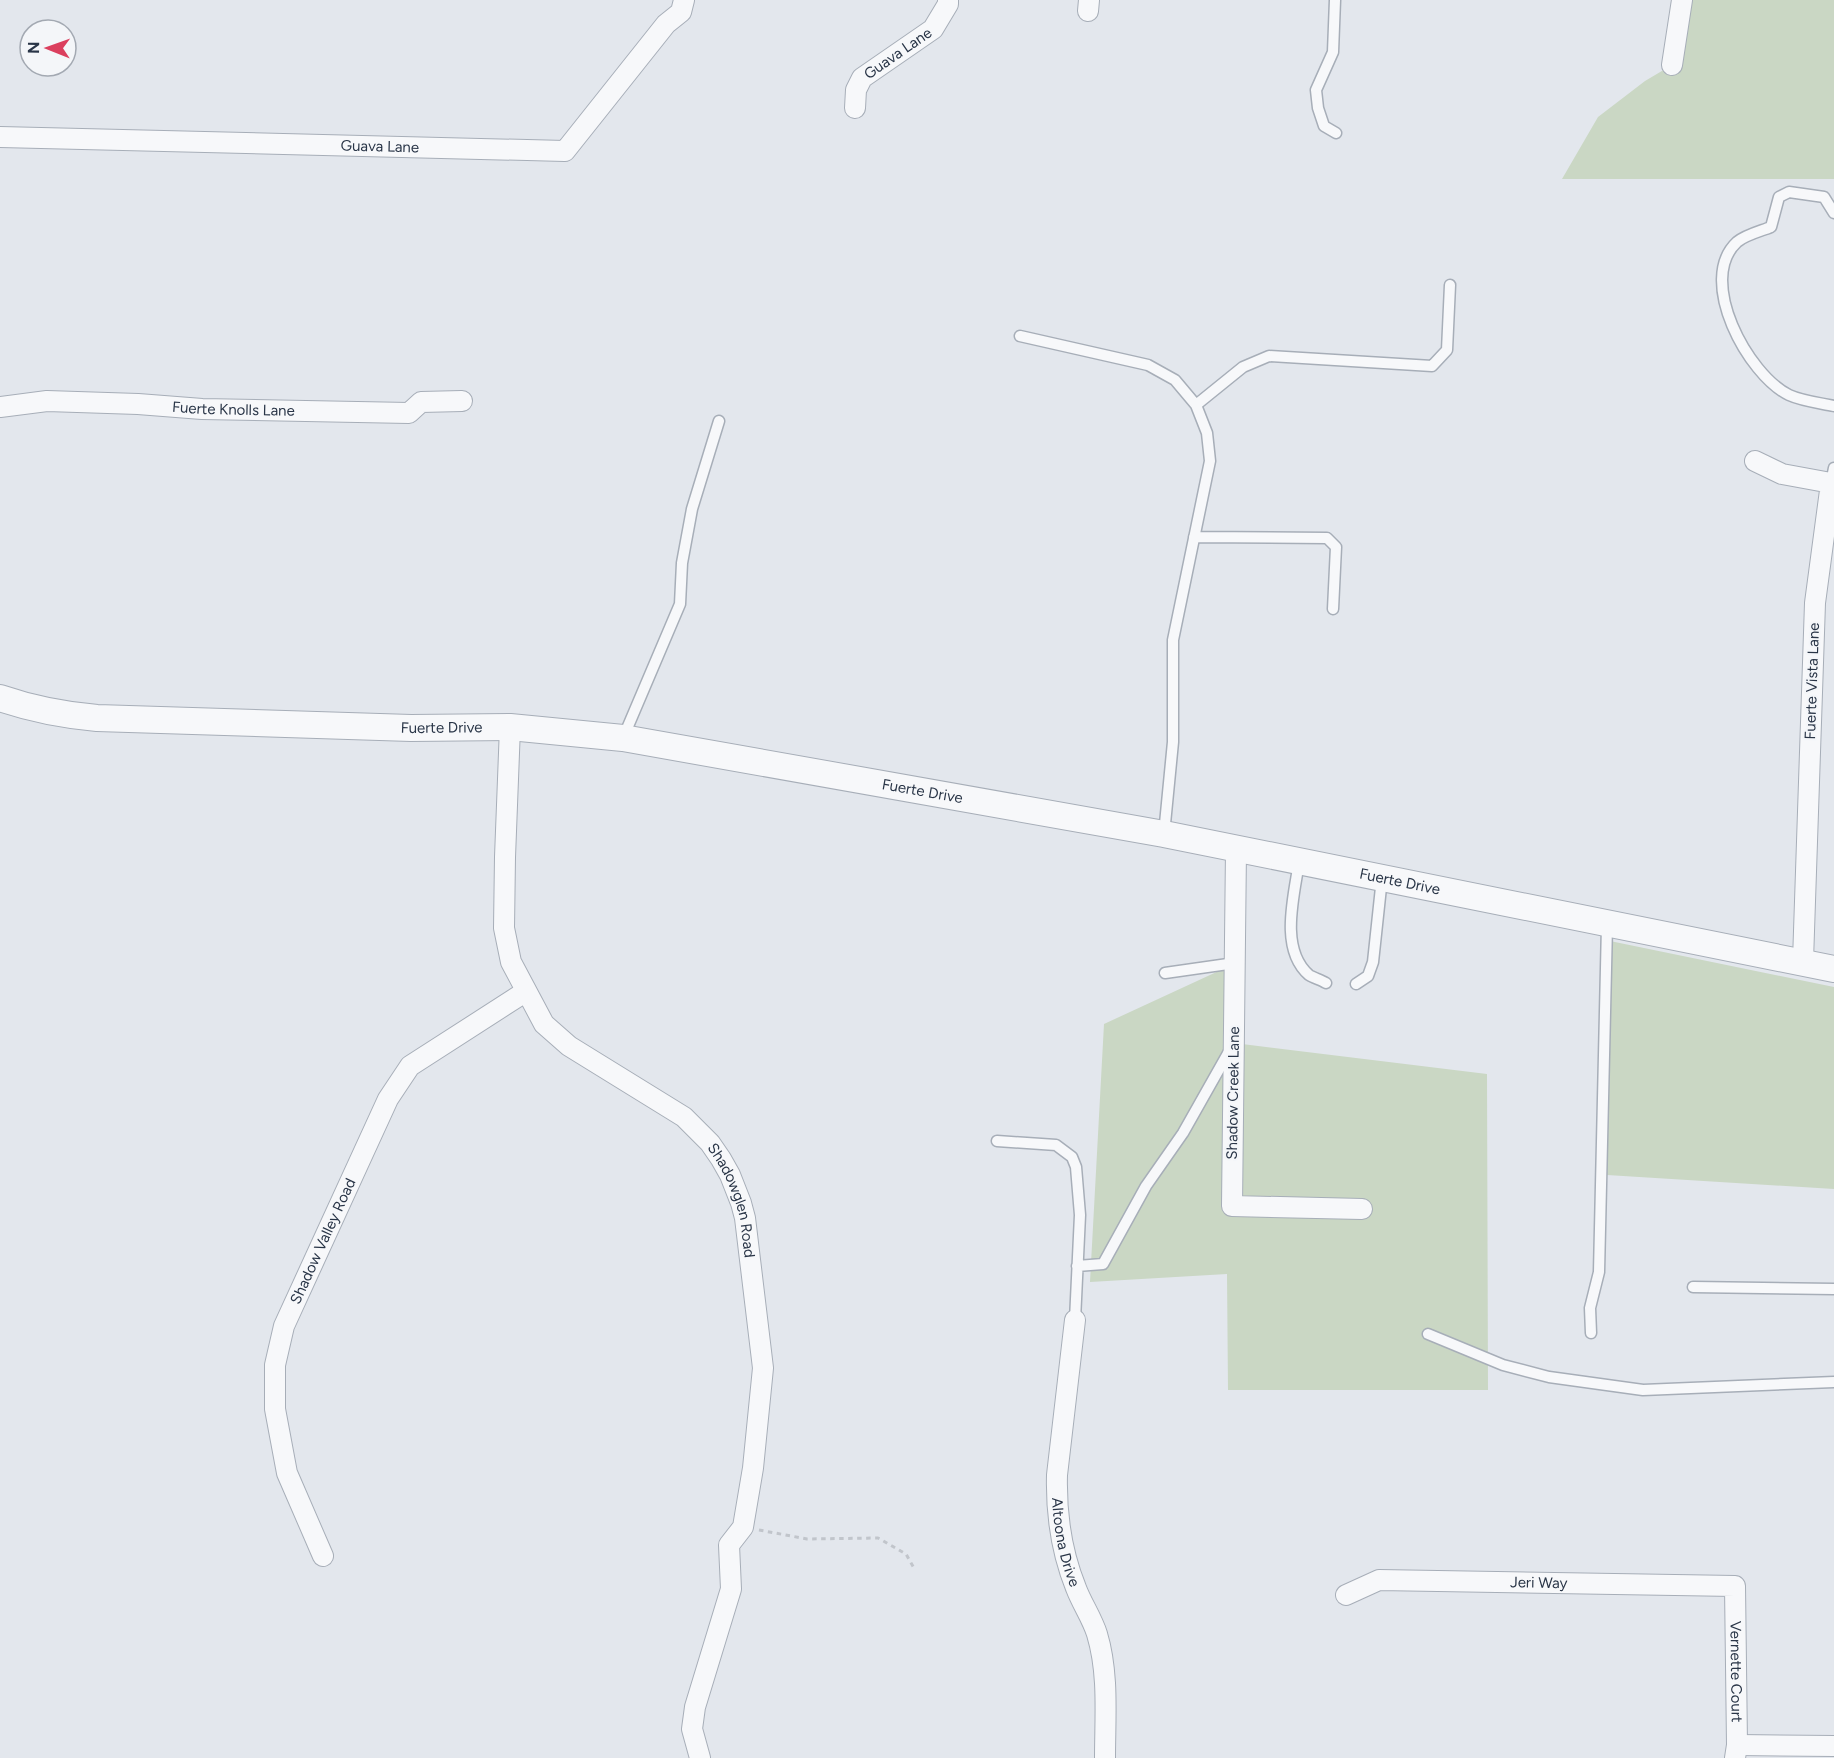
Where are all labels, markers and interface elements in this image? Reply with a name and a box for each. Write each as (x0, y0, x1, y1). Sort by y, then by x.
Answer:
north arrow (18, 18, 78, 78)
street label: Guava Lane (860, 24, 935, 83)
text: N (24, 41, 43, 54)
street label: Guava Lane (340, 136, 419, 156)
street label: Fuerte Knolls Lane (171, 398, 295, 420)
street label: Fuerte Vista Lane (1801, 622, 1823, 740)
street label: Fuerte Drive (400, 718, 483, 737)
street label: Fuerte Drive (880, 775, 964, 807)
street label: Fuerte Drive (1358, 865, 1442, 898)
street label: Shadow Creek Lane (1223, 1026, 1243, 1160)
street label: Shadowglen Road (704, 1140, 759, 1259)
street label: Shadow Valley Road (286, 1175, 359, 1307)
street label: Altoona Drive (1048, 1497, 1084, 1589)
street label: Jeri Way (1510, 1573, 1568, 1592)
street label: Vernette Court (1726, 1621, 1746, 1723)

